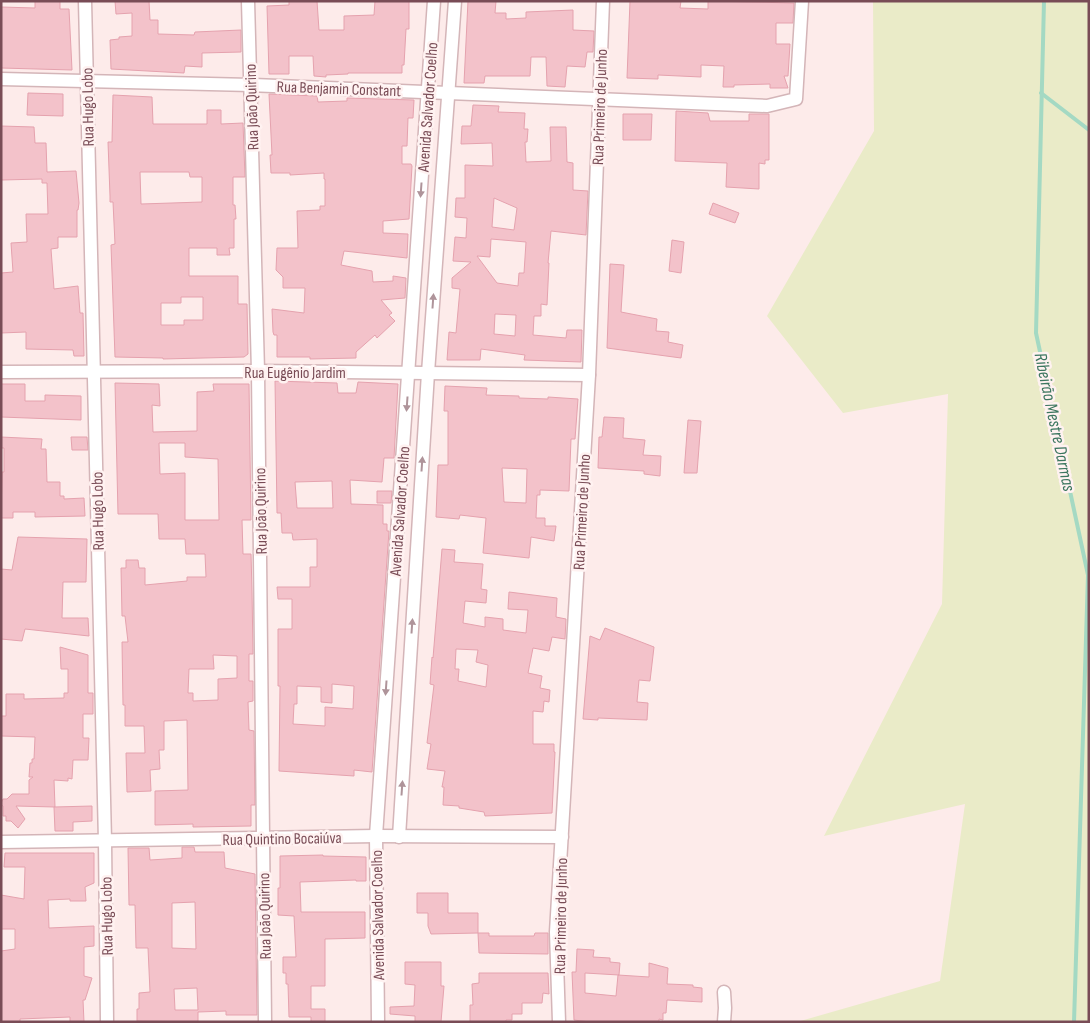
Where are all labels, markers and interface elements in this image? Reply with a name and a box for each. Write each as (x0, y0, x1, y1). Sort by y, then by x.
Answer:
street label: Avenida Salvador Coelho (414, 42, 443, 174)
street label: Rua Primeiro de Junho (589, 49, 612, 165)
street label: Rua João Quirino (241, 63, 264, 151)
street label: Rua Hugo Lobo (78, 67, 99, 147)
street label: Rua Benjamin Constant (276, 78, 402, 101)
one-way arrow (417, 182, 425, 198)
one-way arrow (429, 293, 437, 309)
water label: Ribeirão Mestre Darmas (1030, 351, 1080, 494)
street label: Rua Eugênio Jardim (244, 364, 346, 383)
one-way arrow (403, 396, 411, 412)
street label: Avenida Salvador Coelho (386, 446, 415, 578)
street label: Rua Primeiro de Junho (570, 454, 595, 571)
one-way arrow (418, 455, 426, 471)
street label: Rua João Quirino (251, 467, 272, 554)
street label: Rua Hugo Lobo (88, 471, 109, 551)
one-way arrow (408, 617, 416, 633)
one-way arrow (382, 681, 390, 697)
one-way arrow (398, 780, 406, 796)
street label: Rua Quintino Bocaiúva (222, 829, 342, 850)
street label: Avenida Salvador Coelho (368, 850, 389, 981)
street label: Rua Primeiro de Junho (551, 858, 572, 974)
street label: Rua João Quirino (255, 872, 276, 959)
street label: Rua Hugo Lobo (97, 876, 118, 956)

